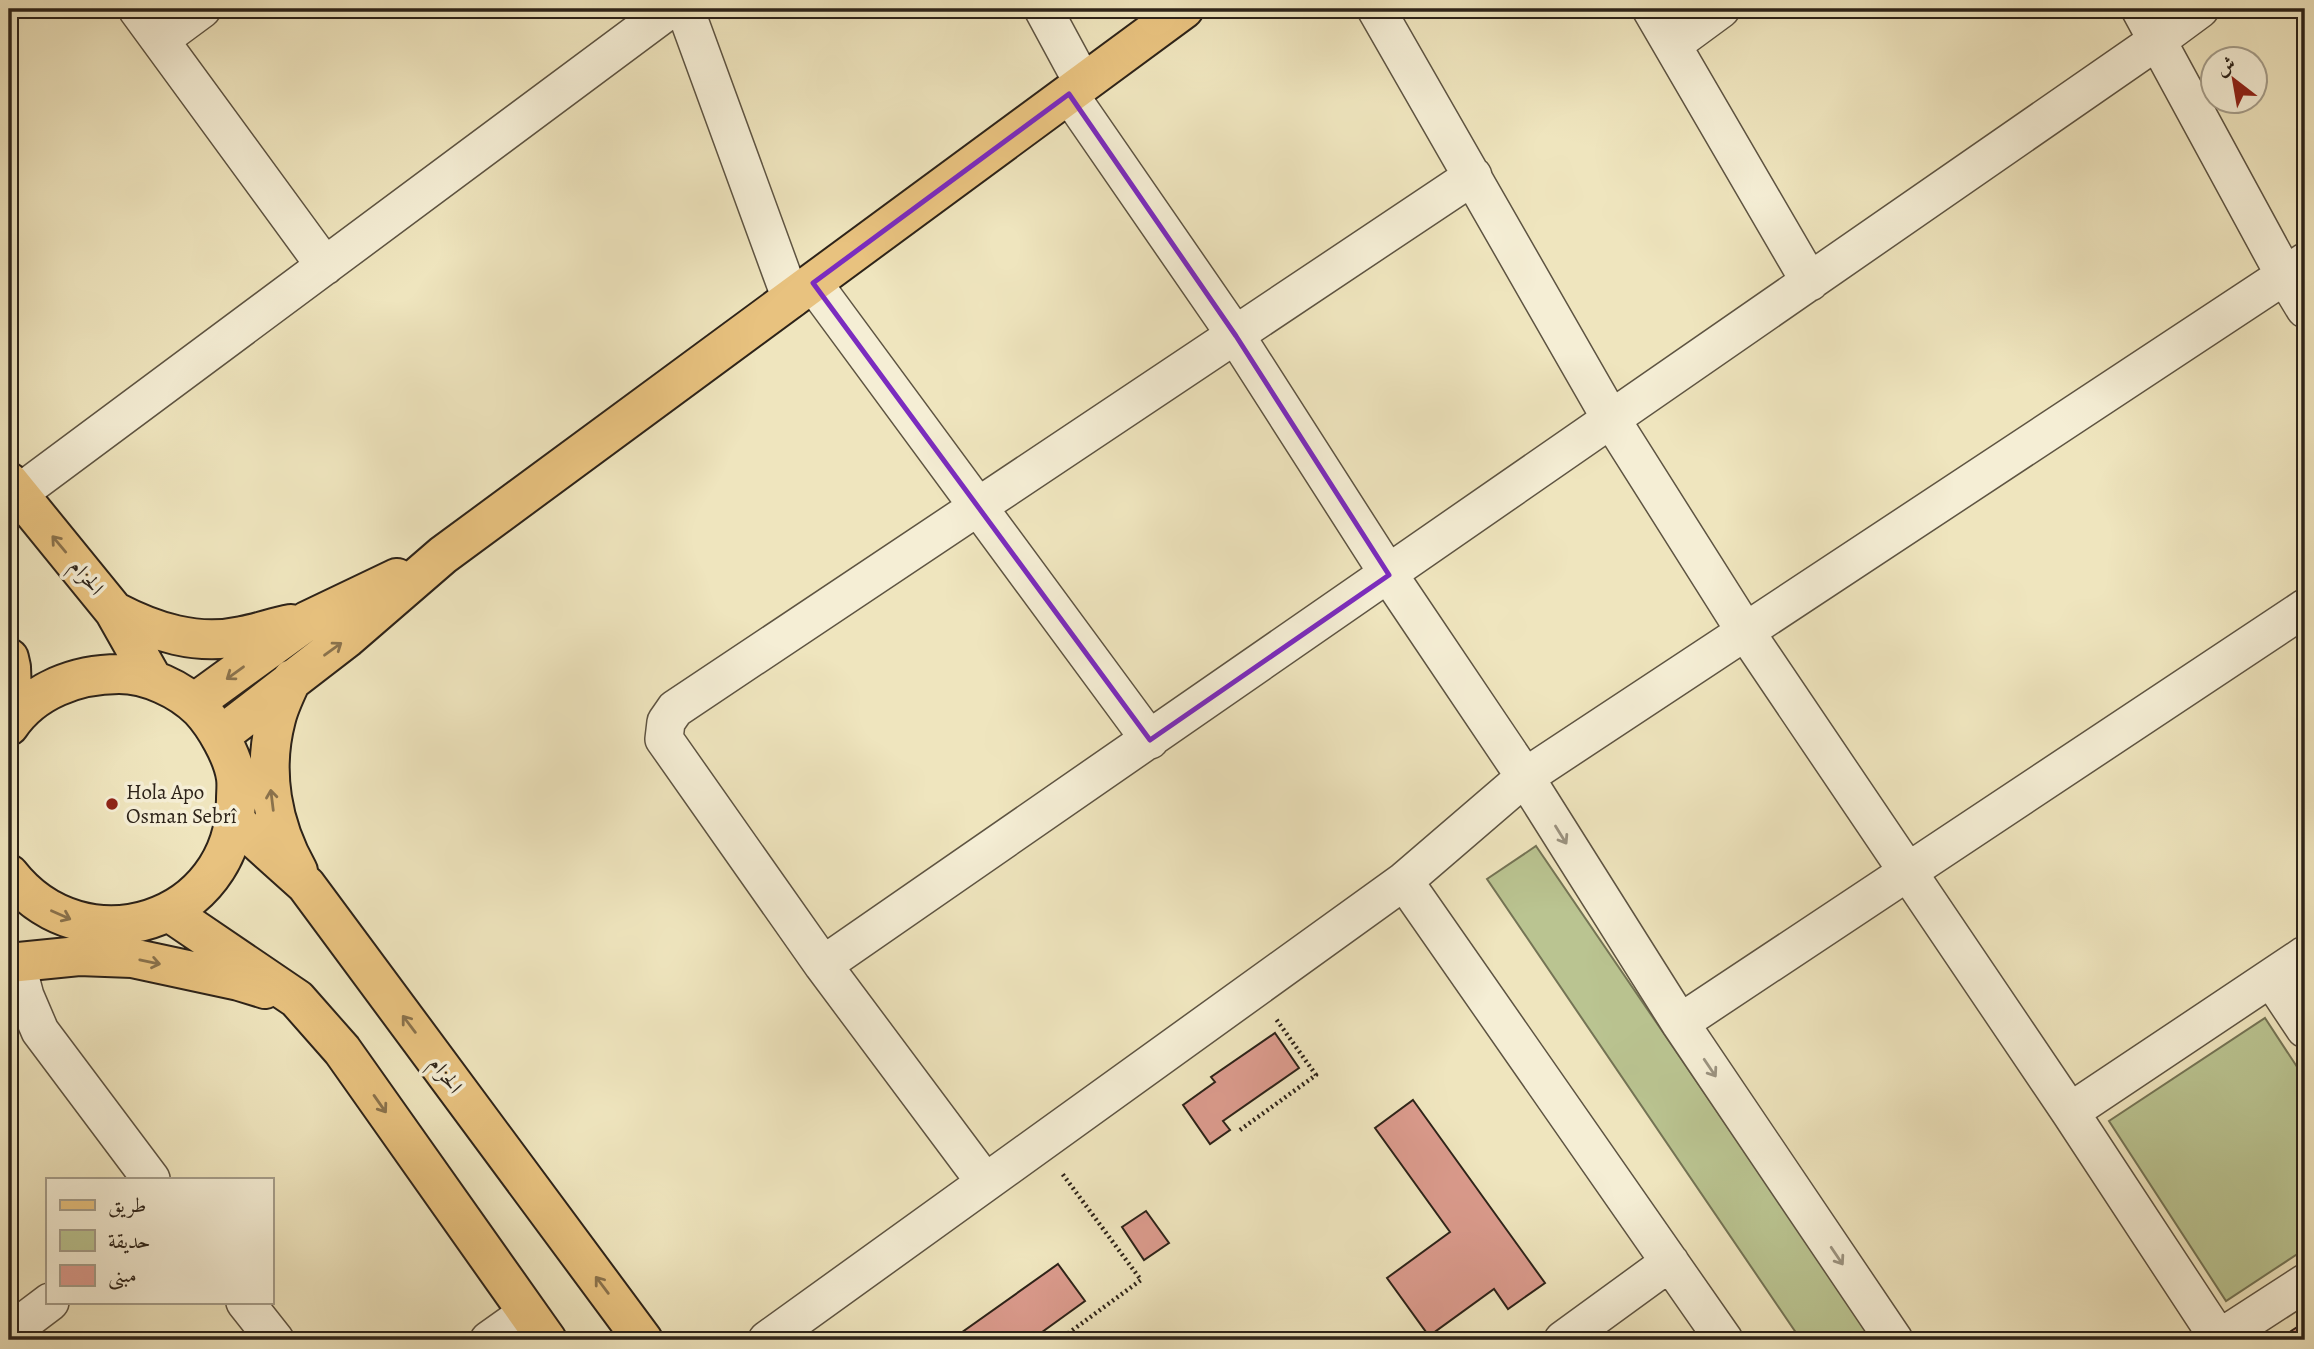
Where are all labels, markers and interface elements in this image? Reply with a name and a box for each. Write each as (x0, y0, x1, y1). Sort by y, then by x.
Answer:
north arrow (2198, 46, 2268, 116)
text: ش (2211, 50, 2241, 82)
one-way arrow (51, 536, 67, 554)
street label: الحزام (61, 553, 110, 604)
one-way arrow (323, 642, 342, 657)
one-way arrow (226, 666, 245, 681)
place label: Hola Apo Osman Sebrî (126, 778, 238, 830)
one-way arrow (266, 789, 279, 812)
marker: Hola Apo Osman Sebrî (104, 796, 120, 812)
one-way arrow (1554, 825, 1569, 844)
one-way arrow (50, 909, 72, 922)
one-way arrow (138, 956, 161, 969)
one-way arrow (401, 1015, 416, 1034)
street label: الحزام (420, 1051, 469, 1101)
one-way arrow (1703, 1058, 1717, 1077)
one-way arrow (373, 1094, 387, 1113)
legend (46, 1178, 273, 1304)
text: طريق (108, 1191, 146, 1219)
text: حديقة (108, 1227, 151, 1255)
one-way arrow (1830, 1246, 1845, 1265)
text: مبنى (108, 1261, 137, 1290)
one-way arrow (595, 1276, 610, 1295)

